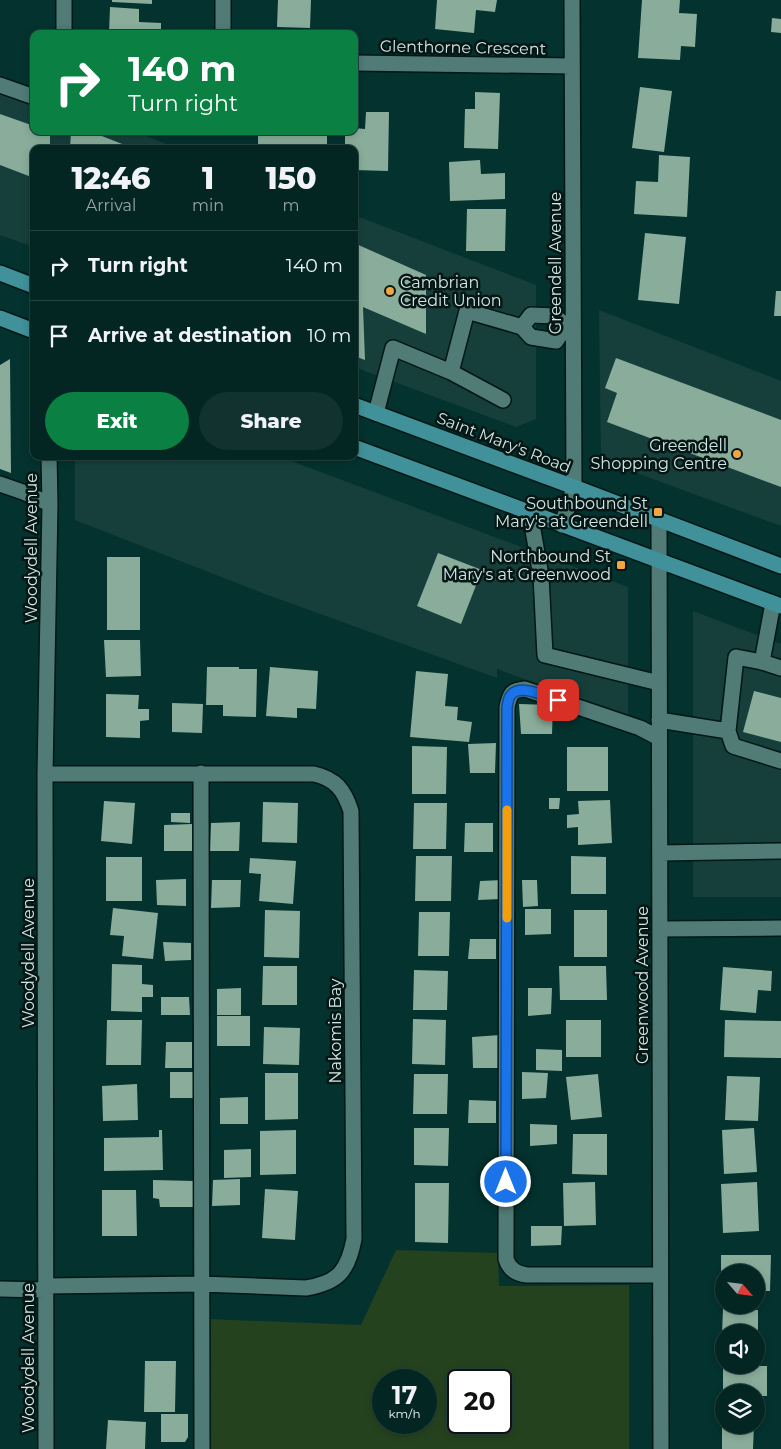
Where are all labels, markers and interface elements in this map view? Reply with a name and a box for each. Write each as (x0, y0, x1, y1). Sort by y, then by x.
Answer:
street label: Glenthorne Crescent (380, 37, 547, 58)
text: 140 m (128, 47, 236, 90)
icon: right (45, 50, 110, 115)
text: Turn right (128, 90, 238, 117)
text: 12:46 (71, 160, 151, 197)
text: 1 (202, 160, 214, 197)
text: 150 (266, 160, 317, 197)
street label: Greendell Avenue (546, 192, 565, 334)
text: Arrival (86, 196, 136, 215)
text: min (192, 196, 224, 215)
text: m (283, 196, 300, 215)
icon: right (45, 252, 73, 280)
text: Turn right (88, 254, 188, 277)
text: 140 m (286, 254, 343, 277)
place label: Cambrian Credit Union (400, 273, 502, 310)
marker: Cambrian Credit Union (384, 285, 396, 297)
icon: arrive (45, 322, 73, 350)
text: Arrive at destination (88, 324, 292, 347)
text: 10 m (307, 324, 352, 347)
button: Exit (45, 392, 189, 450)
button: Share (199, 392, 343, 450)
street label: Saint Mary's Road (434, 408, 573, 477)
place label: Greendell Shopping Centre (591, 436, 727, 473)
marker: Greendell Shopping Centre (731, 448, 743, 460)
street label: Woodydell Avenue (22, 473, 41, 623)
place label: Southbound St Mary's at Greendell (495, 494, 648, 531)
marker: Southbound St Mary's at Greendell (652, 506, 664, 518)
place label: Northbound St Mary's at Greenwood (443, 547, 611, 584)
marker: Northbound St Mary's at Greenwood (615, 559, 627, 571)
pin (537, 679, 579, 721)
icon: arrive (544, 686, 572, 714)
street label: Woodydell Avenue (19, 878, 38, 1028)
street label: Greenwood Avenue (633, 906, 652, 1064)
street label: Nakomis Bay (326, 978, 345, 1083)
position arrow (479, 1155, 531, 1207)
north arrow (715, 1264, 765, 1314)
map controls (715, 1264, 765, 1434)
street label: Woodydell Avenue (19, 1283, 38, 1433)
button: sound (715, 1324, 765, 1374)
speed limit sign: 20 (447, 1369, 512, 1434)
text: 17 (392, 1380, 417, 1410)
button: layers (715, 1384, 765, 1434)
text: km/h (388, 1406, 421, 1421)

